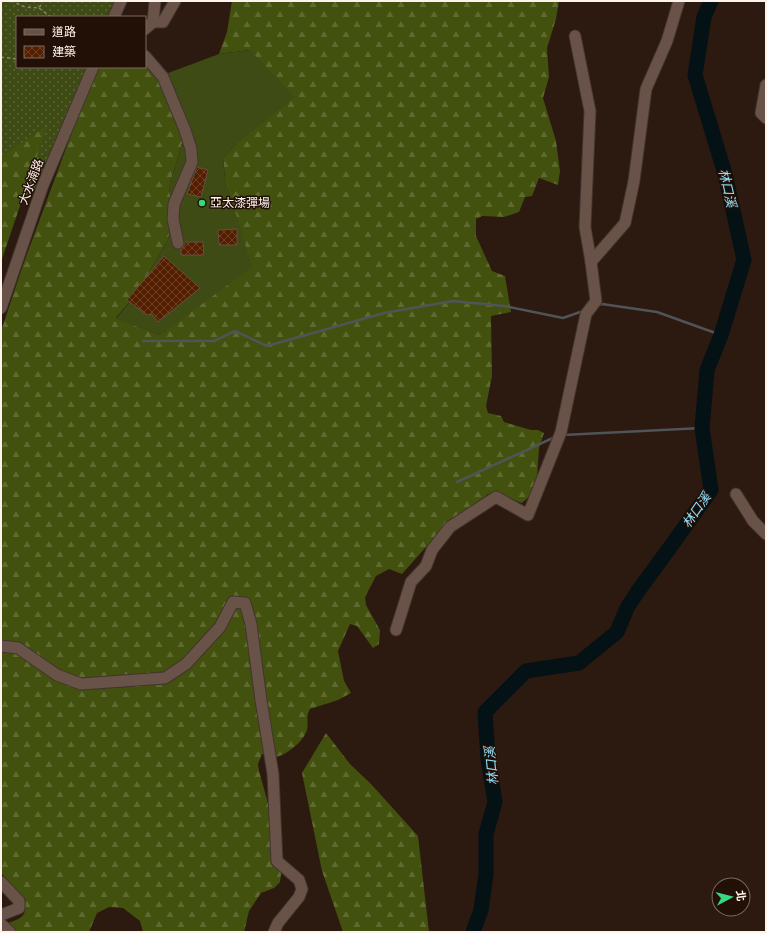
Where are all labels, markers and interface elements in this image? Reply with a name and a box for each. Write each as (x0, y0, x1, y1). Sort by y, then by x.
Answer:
legend (16, 16, 146, 68)
text: 道路 (52, 25, 76, 39)
text: 建築 (52, 45, 76, 59)
street label: 大水湳路 (16, 157, 46, 207)
water label: 林口溪 (716, 167, 740, 211)
place label: 亞太漆彈場 (210, 196, 270, 210)
marker: 亞太漆彈場 (197, 198, 207, 208)
water label: 林口溪 (679, 488, 715, 531)
water label: 林口溪 (482, 744, 501, 786)
north arrow (711, 877, 751, 917)
text: 北 (733, 890, 748, 902)

